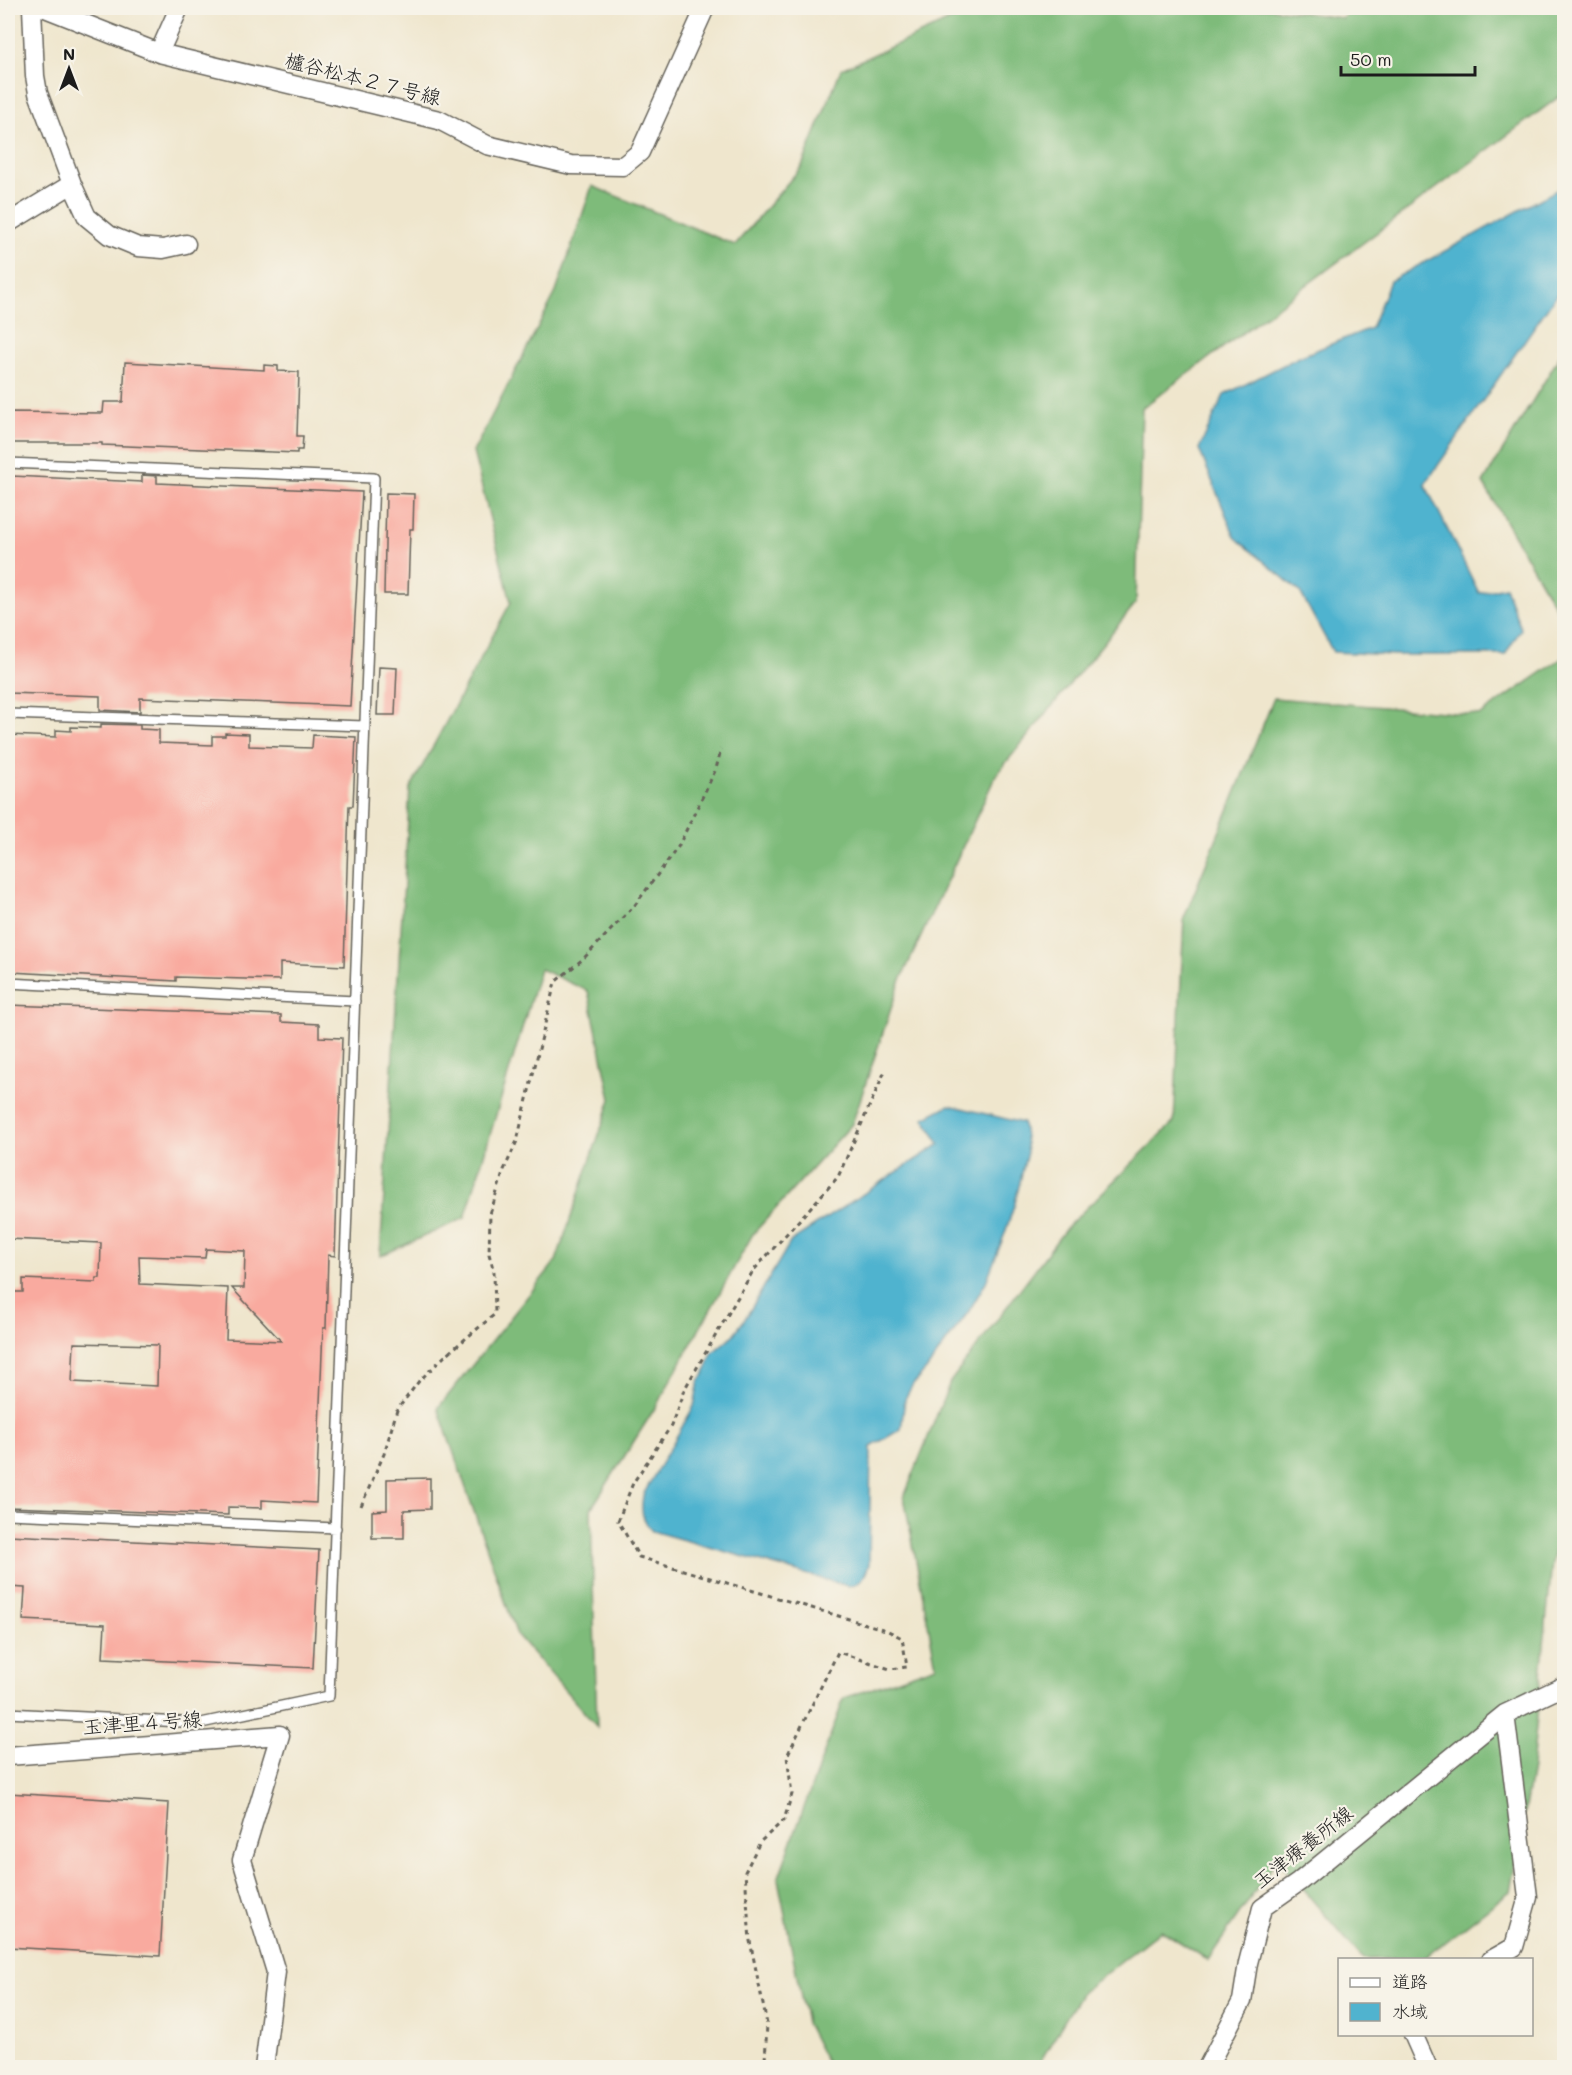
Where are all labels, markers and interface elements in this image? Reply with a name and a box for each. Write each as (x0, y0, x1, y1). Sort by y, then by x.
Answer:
north arrow (39, 39, 99, 99)
scale bar (1341, 39, 1474, 77)
text: N (63, 43, 75, 64)
street label: 櫨谷松本２７号線 (282, 46, 444, 110)
text: 50 m (1350, 47, 1392, 71)
street label: 玉津里４号線 (81, 1705, 203, 1739)
street label: 玉津療養所線 (1247, 1799, 1358, 1893)
legend (1338, 1958, 1533, 2036)
text: 道路 (1392, 1969, 1428, 1993)
text: 水域 (1392, 1999, 1428, 2023)

